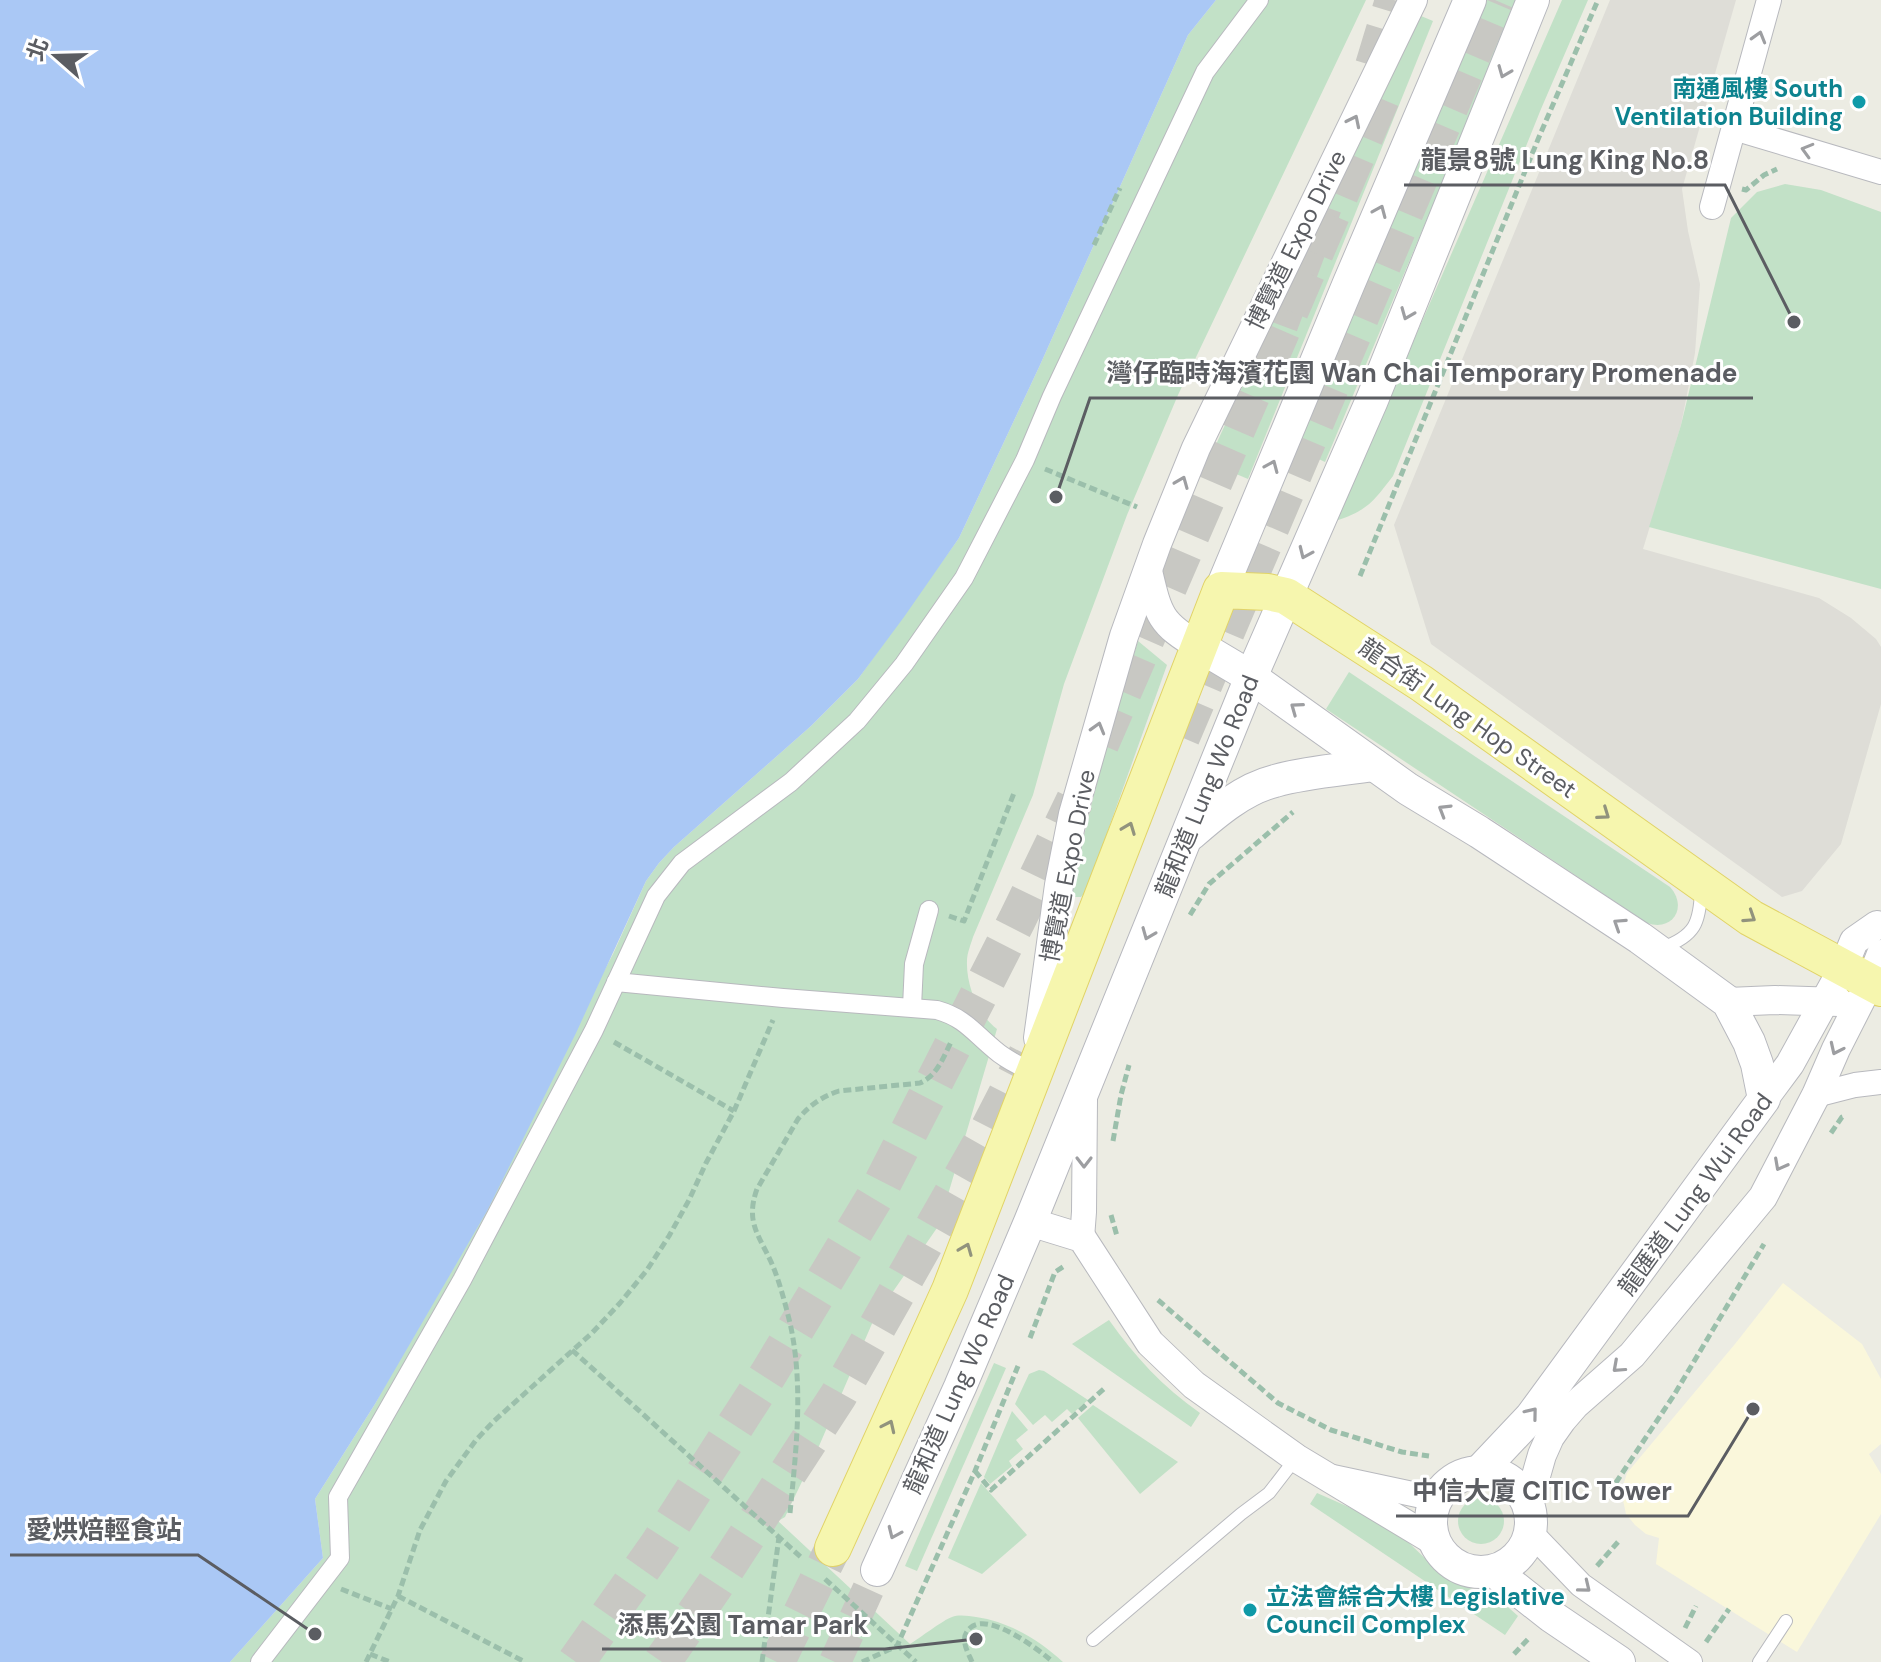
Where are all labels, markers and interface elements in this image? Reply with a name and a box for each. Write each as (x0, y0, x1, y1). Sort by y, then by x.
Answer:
north arrow (16, 16, 96, 96)
one-way arrow (1750, 31, 1766, 45)
text: 北 (20, 34, 55, 65)
one-way arrow (1497, 64, 1514, 78)
place label: 南通風樓 South Ventilation Building (1614, 73, 1843, 132)
marker: 南通風樓 South Ventilation Building (1850, 93, 1868, 111)
one-way arrow (1344, 114, 1360, 129)
callout: 龍景8號 Lung King No.8 (1404, 135, 1725, 185)
one-way arrow (1801, 142, 1815, 159)
text: 龍景8號 Lung King No.8 (1421, 143, 1709, 177)
street label: 博覽道 Expo Drive (1239, 145, 1353, 335)
one-way arrow (1370, 205, 1386, 219)
one-way arrow (1400, 306, 1417, 320)
callout: 灣仔臨時海濱花園 Wan Chai Temporary Promenade (1090, 348, 1753, 398)
text: 灣仔臨時海濱花園 Wan Chai Temporary Promenade (1107, 356, 1738, 390)
one-way arrow (1263, 460, 1279, 474)
one-way arrow (1173, 476, 1189, 490)
one-way arrow (1299, 545, 1315, 559)
street label: 龍合街 Lung Hop Street (1353, 631, 1583, 805)
street label: 龍和道 Lung Wo Road (1148, 670, 1266, 902)
one-way arrow (1290, 703, 1304, 718)
one-way arrow (1089, 721, 1106, 735)
street label: 博覽道 Expo Drive (1034, 767, 1102, 965)
one-way arrow (1596, 804, 1610, 819)
one-way arrow (1438, 805, 1452, 820)
one-way arrow (1119, 822, 1136, 836)
one-way arrow (1742, 907, 1756, 922)
one-way arrow (1613, 919, 1627, 934)
one-way arrow (1141, 926, 1157, 940)
one-way arrow (1830, 1040, 1846, 1055)
street label: 龍匯道 Lung Wui Road (1611, 1087, 1779, 1301)
one-way arrow (1075, 1156, 1093, 1169)
one-way arrow (1774, 1156, 1789, 1171)
one-way arrow (956, 1243, 973, 1257)
street label: 龍和道 Lung Wo Road (897, 1270, 1021, 1498)
one-way arrow (1612, 1357, 1627, 1372)
one-way arrow (1523, 1407, 1537, 1422)
one-way arrow (879, 1420, 895, 1434)
callout: 中信大廈 CITIC Tower (1396, 1466, 1688, 1516)
text: 中信大廈 CITIC Tower (1412, 1474, 1672, 1508)
callout: 愛烘焙輕食站 (10, 1505, 198, 1555)
text: 愛烘焙輕食站 (26, 1513, 182, 1547)
one-way arrow (888, 1525, 904, 1539)
one-way arrow (1576, 1577, 1591, 1592)
place label: 立法會綜合大樓 Legislative Council Complex (1266, 1581, 1565, 1640)
callout: 添馬公園 Tamar Park (602, 1599, 885, 1649)
marker: 立法會綜合大樓 Legislative Council Complex (1241, 1601, 1259, 1619)
text: 添馬公園 Tamar Park (617, 1608, 869, 1642)

